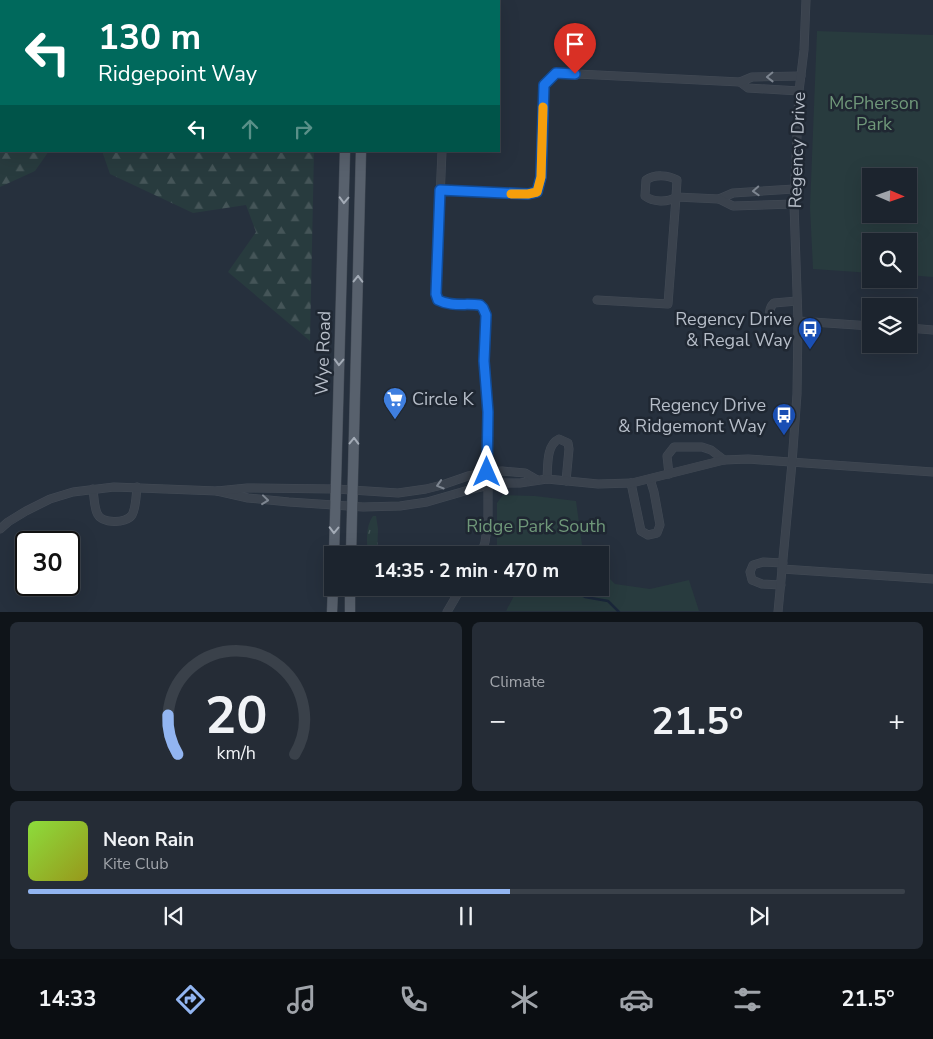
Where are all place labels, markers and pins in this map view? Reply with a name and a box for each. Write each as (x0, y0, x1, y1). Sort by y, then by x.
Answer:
pin (554, 23, 596, 74)
place label: Regency Drive & Regal Way (675, 307, 793, 352)
bus stop icon: Regency Drive & Regal Way (797, 316, 823, 350)
supermarket icon: Circle K (382, 386, 408, 420)
place label: Circle K (412, 387, 474, 411)
place label: Regency Drive & Ridgemont Way (618, 393, 767, 438)
bus stop icon: Regency Drive & Ridgemont Way (771, 402, 797, 436)

